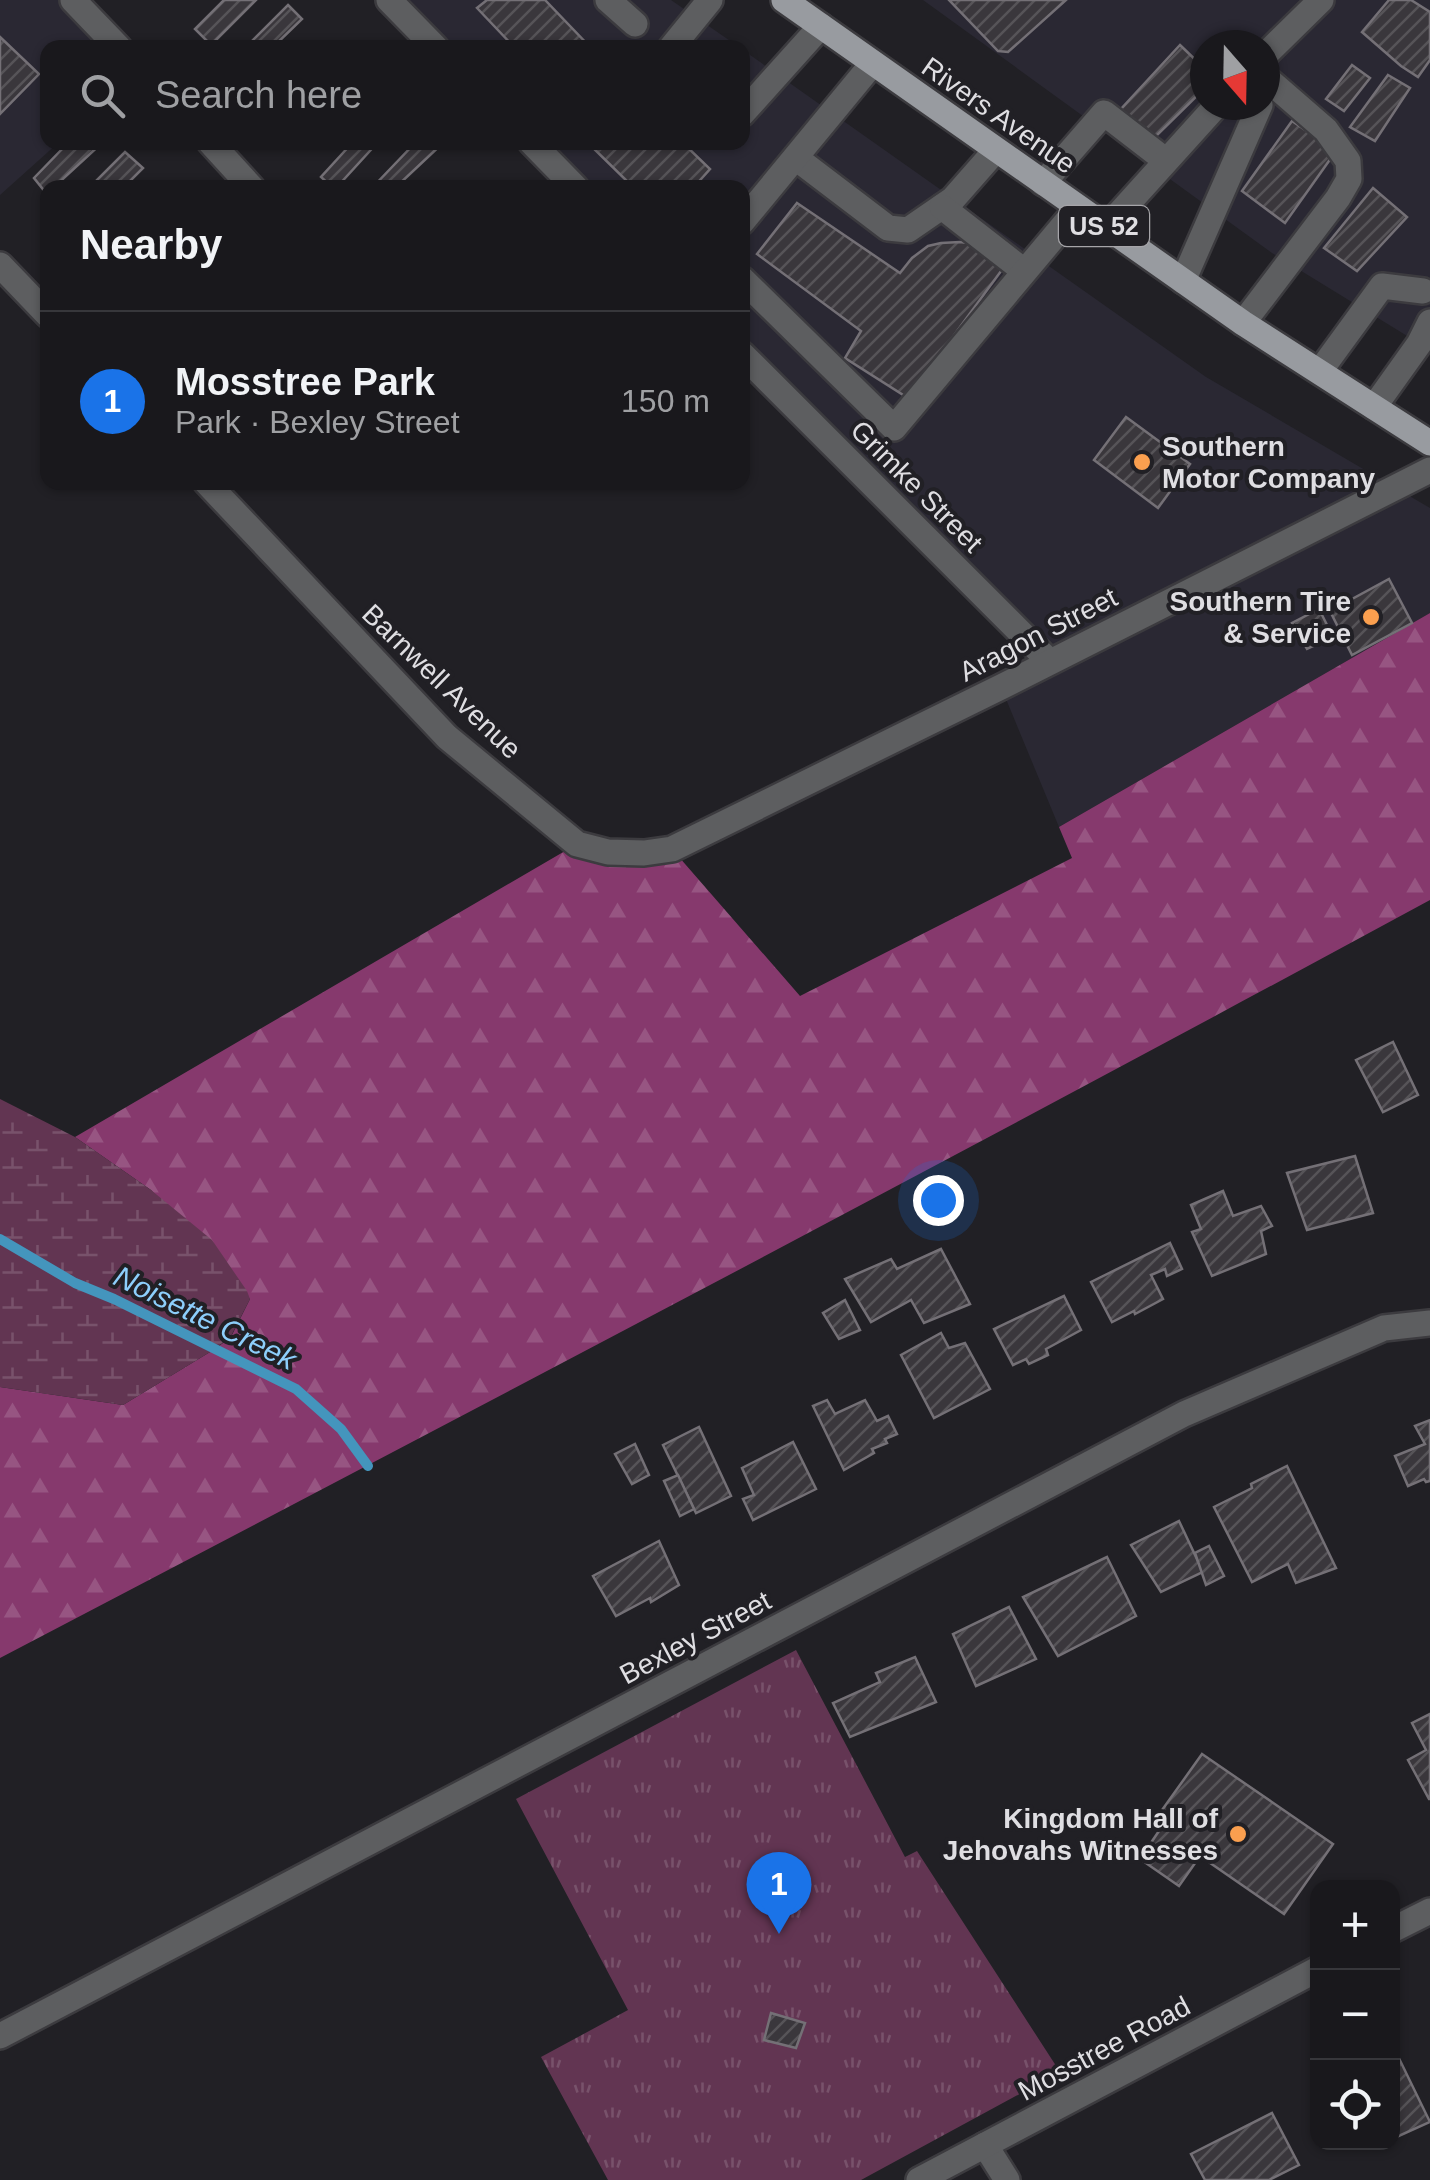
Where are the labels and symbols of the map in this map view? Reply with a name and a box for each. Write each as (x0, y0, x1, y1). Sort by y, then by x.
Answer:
north arrow (1190, 30, 1280, 120)
street label: Rivers Avenue (916, 51, 1081, 180)
road number: US 52 (1059, 206, 1149, 246)
street label: Grimke Street (845, 414, 989, 559)
place label: Southern Motor Company (1162, 431, 1376, 494)
marker: Southern Motor Company (1131, 451, 1153, 473)
street label: Aragon Street (954, 581, 1122, 687)
place label: Southern Tire & Service (1169, 586, 1351, 649)
street label: Barnwell Avenue (356, 598, 527, 765)
marker: Southern Tire & Service (1360, 606, 1382, 628)
your location (913, 1175, 964, 1226)
water label: Noisette Creek (109, 1259, 303, 1377)
street label: Bexley Street (614, 1585, 776, 1690)
place label: Kingdom Hall of Jehovahs Witnesses (943, 1803, 1219, 1866)
marker: Kingdom Hall of Jehovahs Witnesses (1227, 1823, 1249, 1845)
pin: 1 (746, 1852, 812, 1934)
street label: Mosstree Road (1013, 1990, 1195, 2107)

